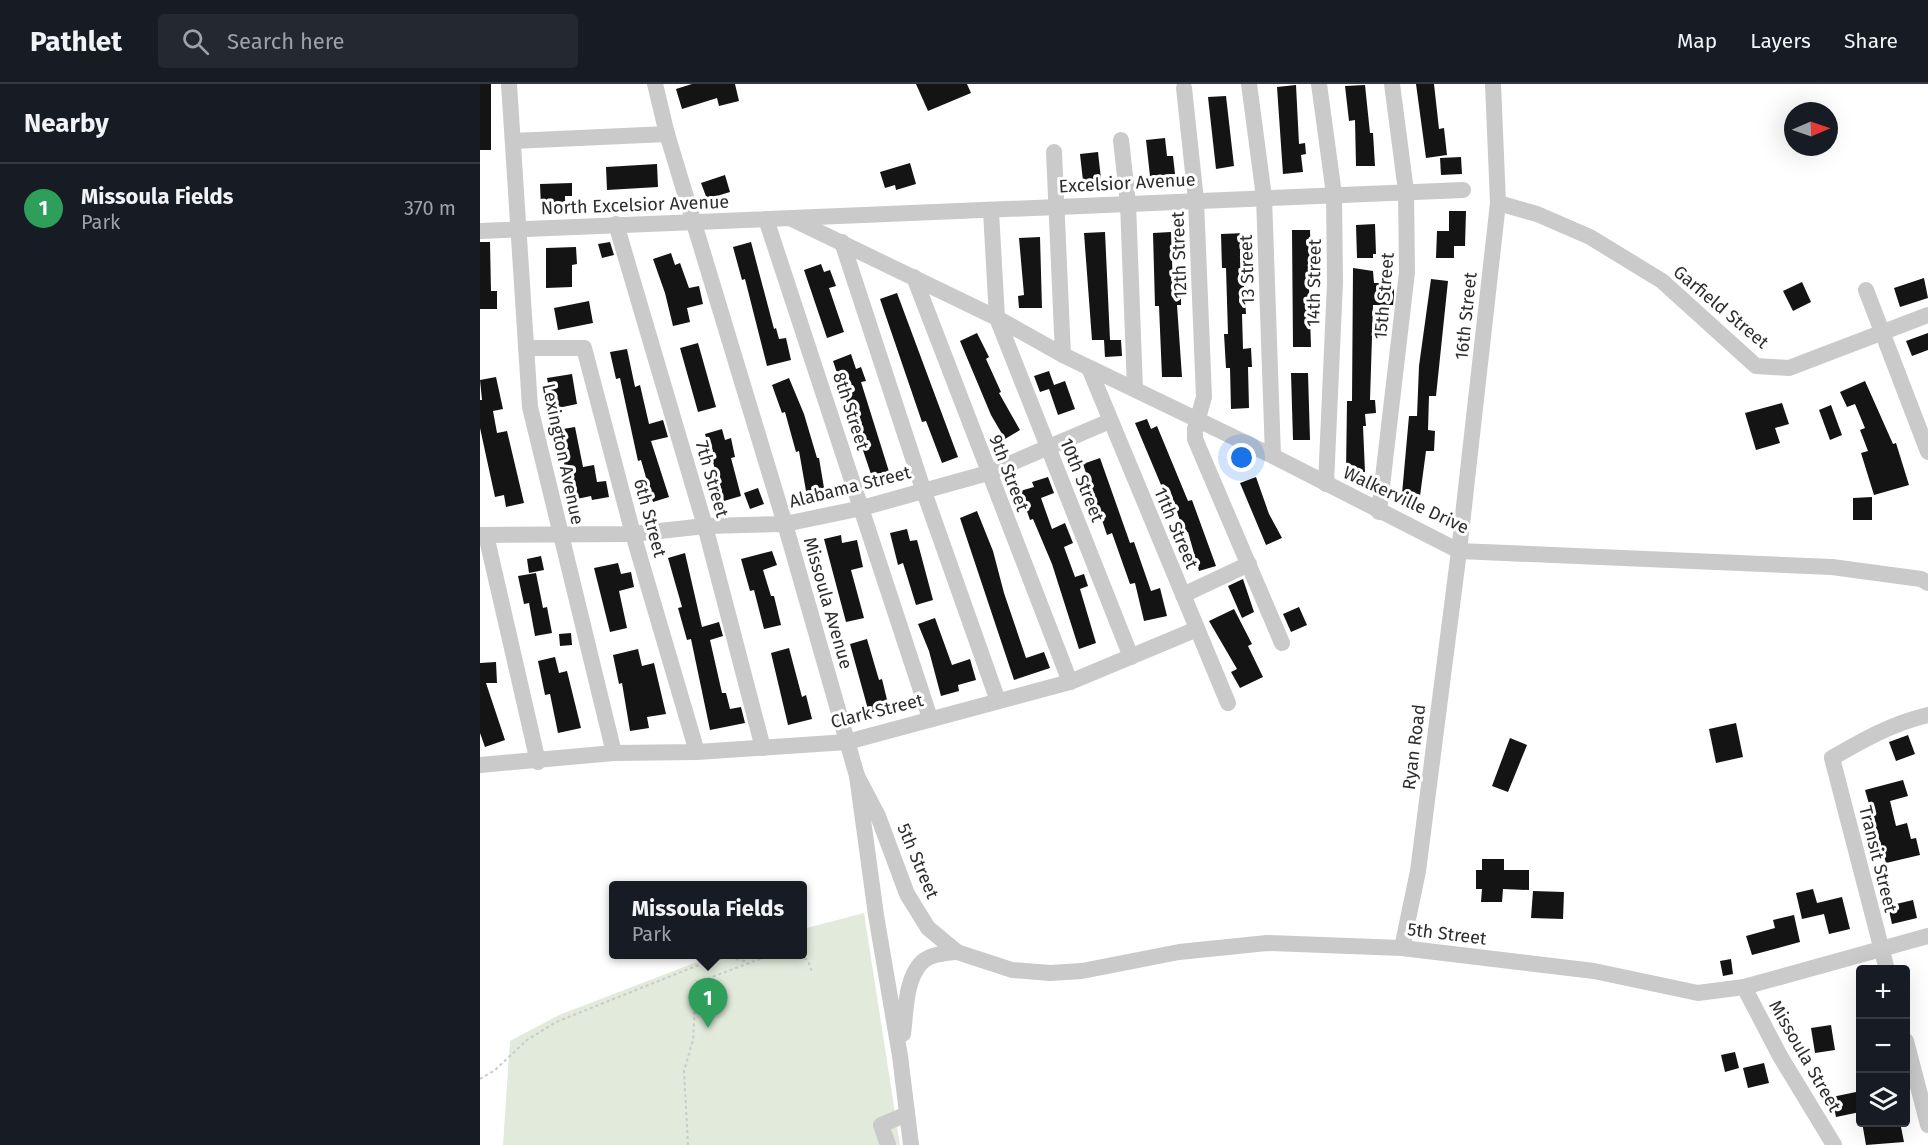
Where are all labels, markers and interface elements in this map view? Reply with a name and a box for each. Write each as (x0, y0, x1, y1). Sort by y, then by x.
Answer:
search box (158, 14, 578, 68)
text: Pathlet (30, 25, 122, 58)
icon: search (179, 25, 212, 58)
text: Search here (227, 28, 345, 55)
text: Map (1677, 28, 1717, 54)
text: Layers (1750, 28, 1811, 54)
text: Share (1844, 28, 1898, 54)
north arrow (1784, 102, 1838, 156)
text: Nearby (24, 108, 109, 139)
street label: Excelsior Avenue (1058, 168, 1196, 198)
text: Missoula Fields (81, 183, 233, 210)
street label: North Excelsior Avenue (540, 191, 730, 219)
text: 1 (39, 196, 48, 220)
text: 370 m (404, 196, 456, 220)
text: Park (81, 210, 120, 234)
street label: 12th Street (1166, 210, 1192, 299)
street label: 13 Street (1235, 234, 1259, 306)
street label: 14th Street (1302, 238, 1326, 327)
street label: 15th Street (1369, 251, 1399, 340)
street label: Garfield Street (1669, 261, 1774, 354)
street label: 16th Street (1450, 271, 1482, 361)
street label: 8th Street (828, 369, 874, 453)
street label: Lexington Avenue (537, 381, 589, 527)
street label: 9th Street (984, 432, 1034, 515)
street label: 10th Street (1055, 435, 1109, 526)
street label: 7th Street (691, 438, 734, 520)
your location (1227, 443, 1256, 472)
street label: Alabama Street (787, 461, 914, 513)
street label: Walkerville Drive (1340, 461, 1472, 539)
street label: 6th Street (629, 476, 671, 560)
street label: 11th Street (1149, 484, 1203, 572)
street label: Missoula Avenue (799, 535, 857, 671)
street label: Clark Street (828, 689, 926, 733)
street label: Ryan Road (1398, 703, 1430, 791)
street label: Transit Street (1854, 803, 1902, 915)
street label: 5th Street (892, 820, 944, 902)
popup (609, 881, 807, 959)
text: Missoula Fields (632, 895, 784, 922)
street label: 5th Street (1406, 918, 1488, 950)
text: Park (632, 922, 671, 946)
map controls (1856, 965, 1910, 1127)
button: + (1856, 965, 1910, 1019)
pin: 1 (688, 978, 728, 1028)
street label: Missoula Street (1764, 996, 1846, 1116)
button: − (1856, 1019, 1910, 1073)
button: layers (1856, 1073, 1910, 1127)

